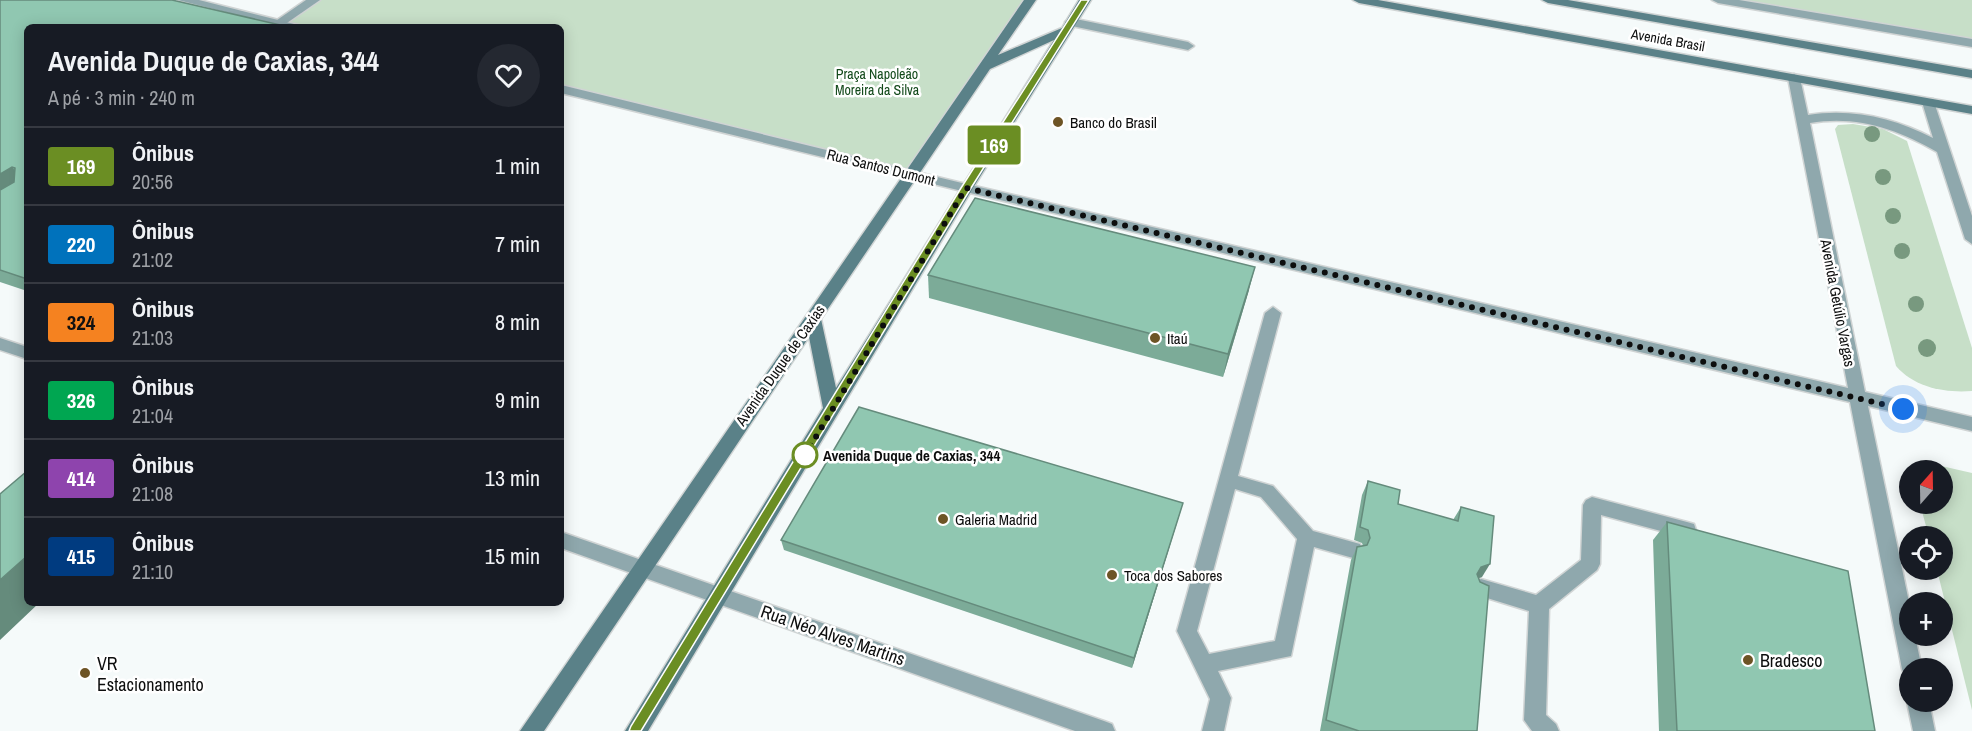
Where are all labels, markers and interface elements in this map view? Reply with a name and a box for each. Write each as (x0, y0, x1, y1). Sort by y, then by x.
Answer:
street label: Avenida Brasil (1629, 24, 1706, 55)
text: Avenida Duque de Caxias, 344 (48, 42, 379, 80)
button: heart (477, 44, 540, 107)
park label: Praça Napoleão Moreira da Silva (835, 65, 920, 99)
text: A pé · 3 min · 240 m (48, 84, 195, 111)
place label: Banco do Brasil (1070, 112, 1157, 133)
marker: Banco do Brasil (1051, 115, 1065, 129)
line badge: 169 (960, 126, 1028, 164)
text: 169 (980, 131, 1008, 160)
text: Ônibus (132, 138, 194, 168)
street label: Rua Santos Dumont (825, 143, 938, 191)
text: 1 min (495, 151, 540, 181)
text: 169 (67, 152, 95, 181)
text: 20:56 (132, 168, 173, 195)
text: Ônibus (132, 216, 194, 246)
text: 7 min (495, 229, 540, 259)
text: 220 (67, 230, 95, 259)
street label: Avenida Getúlio Vargas (1815, 236, 1861, 369)
text: 21:02 (132, 246, 173, 273)
text: Ônibus (132, 294, 194, 324)
street label: Avenida Duque de Caxias (730, 300, 830, 431)
text: 8 min (495, 307, 540, 337)
text: 324 (67, 308, 95, 337)
text: 21:03 (132, 324, 173, 351)
place label: Itaú (1167, 328, 1188, 349)
marker: Itaú (1148, 331, 1162, 345)
text: Ônibus (132, 372, 194, 402)
text: 9 min (495, 385, 540, 415)
text: 326 (67, 386, 95, 415)
your location (1888, 394, 1918, 424)
text: 21:04 (132, 402, 173, 429)
marker: Avenida Duque de Caxias, 344 (792, 442, 818, 468)
place label: Avenida Duque de Caxias, 344 (823, 445, 1000, 466)
text: Ônibus (132, 450, 194, 480)
north arrow (1899, 460, 1953, 514)
map controls (1899, 460, 1953, 712)
text: 13 min (485, 463, 540, 493)
text: 414 (67, 464, 95, 493)
text: 21:08 (132, 480, 173, 507)
place label: Galeria Madrid (955, 509, 1037, 530)
marker: Galeria Madrid (936, 512, 950, 526)
button: locate (1899, 526, 1953, 580)
text: Ônibus (132, 528, 194, 558)
text: 15 min (485, 541, 540, 571)
text: 415 (67, 542, 95, 571)
text: 21:10 (132, 558, 173, 585)
place label: Toca dos Sabores (1124, 565, 1222, 586)
marker: Toca dos Sabores (1105, 568, 1119, 582)
button: + (1899, 592, 1953, 646)
street label: Rua Néo Alves Martins (758, 599, 908, 671)
place label: Bradesco (1760, 648, 1822, 673)
place label: VR Estacionamento (97, 651, 204, 697)
marker: Bradesco (1741, 653, 1755, 667)
button: − (1899, 658, 1953, 712)
marker: VR Estacionamento (78, 666, 92, 680)

